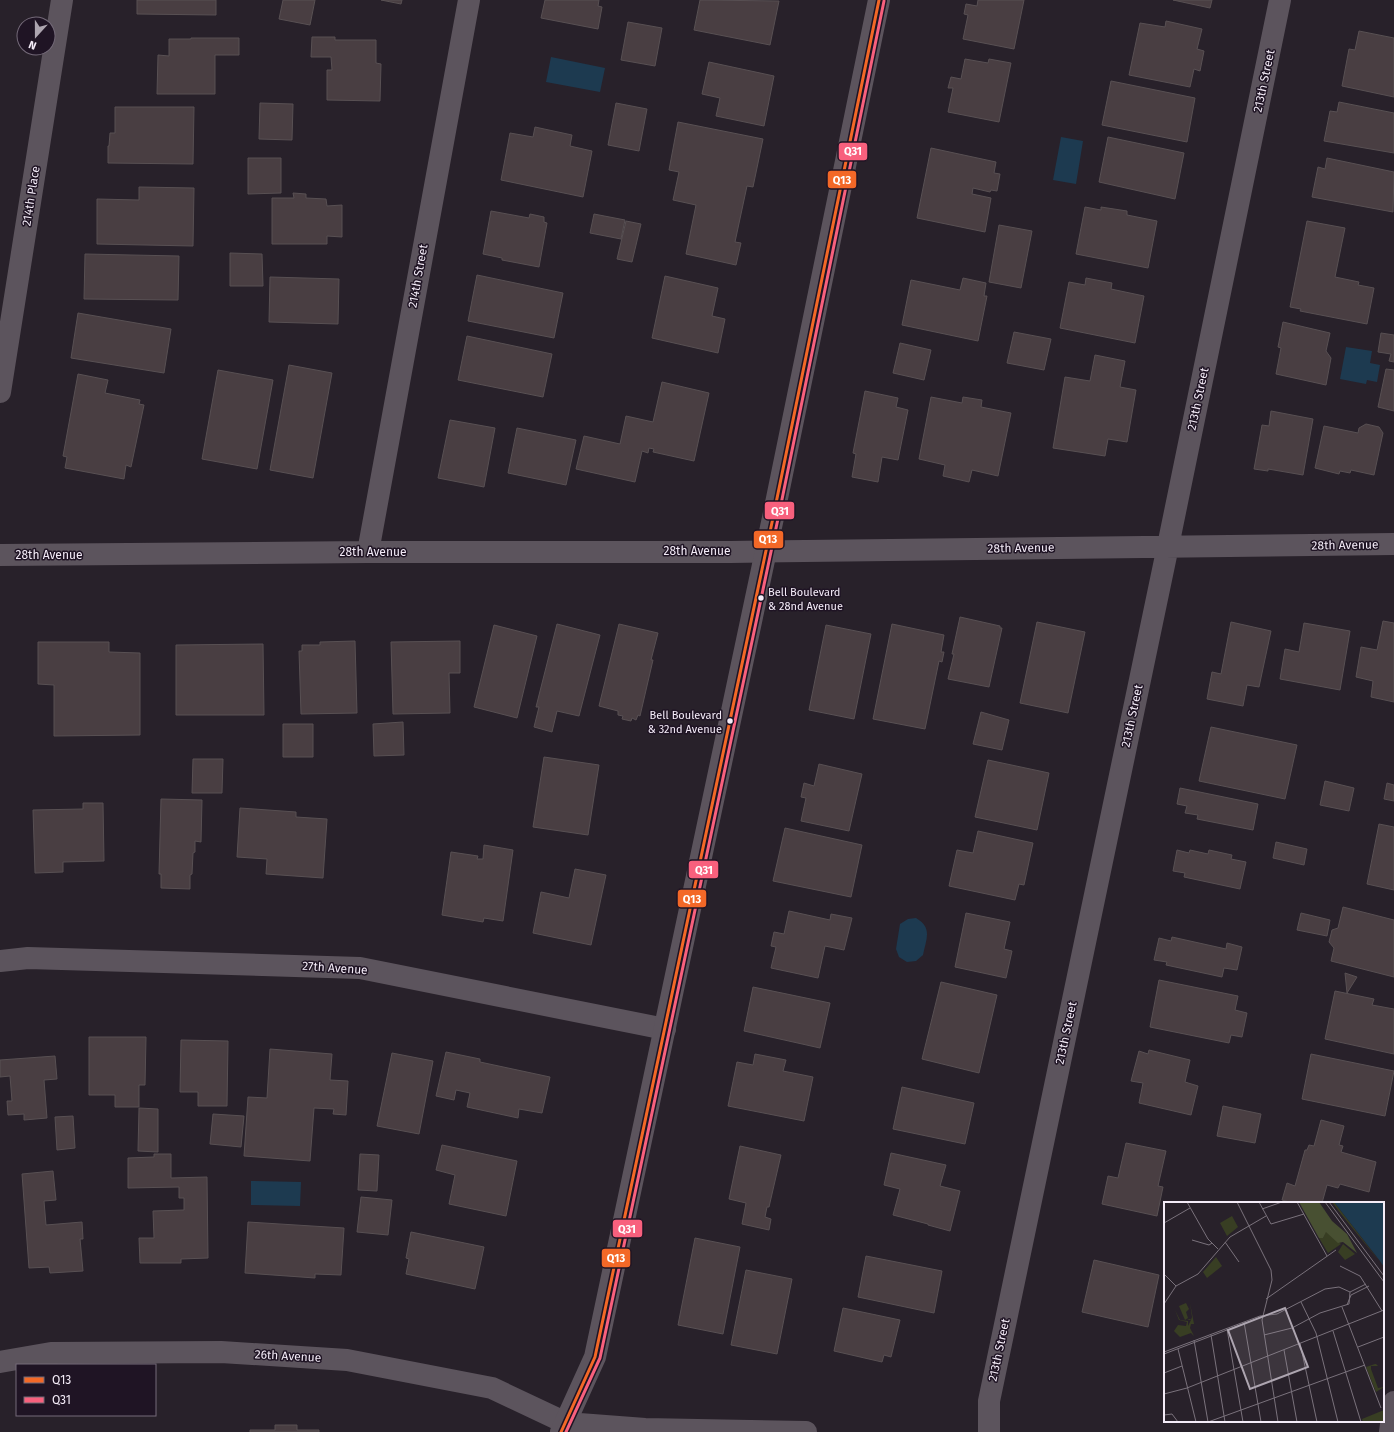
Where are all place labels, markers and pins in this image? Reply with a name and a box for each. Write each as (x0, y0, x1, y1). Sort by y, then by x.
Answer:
place label: Bell Boulevard & 28nd Avenue (768, 586, 843, 613)
marker: Bell Boulevard & 28nd Avenue (756, 593, 766, 603)
place label: Bell Boulevard & 32nd Avenue (648, 709, 722, 736)
marker: Bell Boulevard & 32nd Avenue (725, 716, 735, 726)

